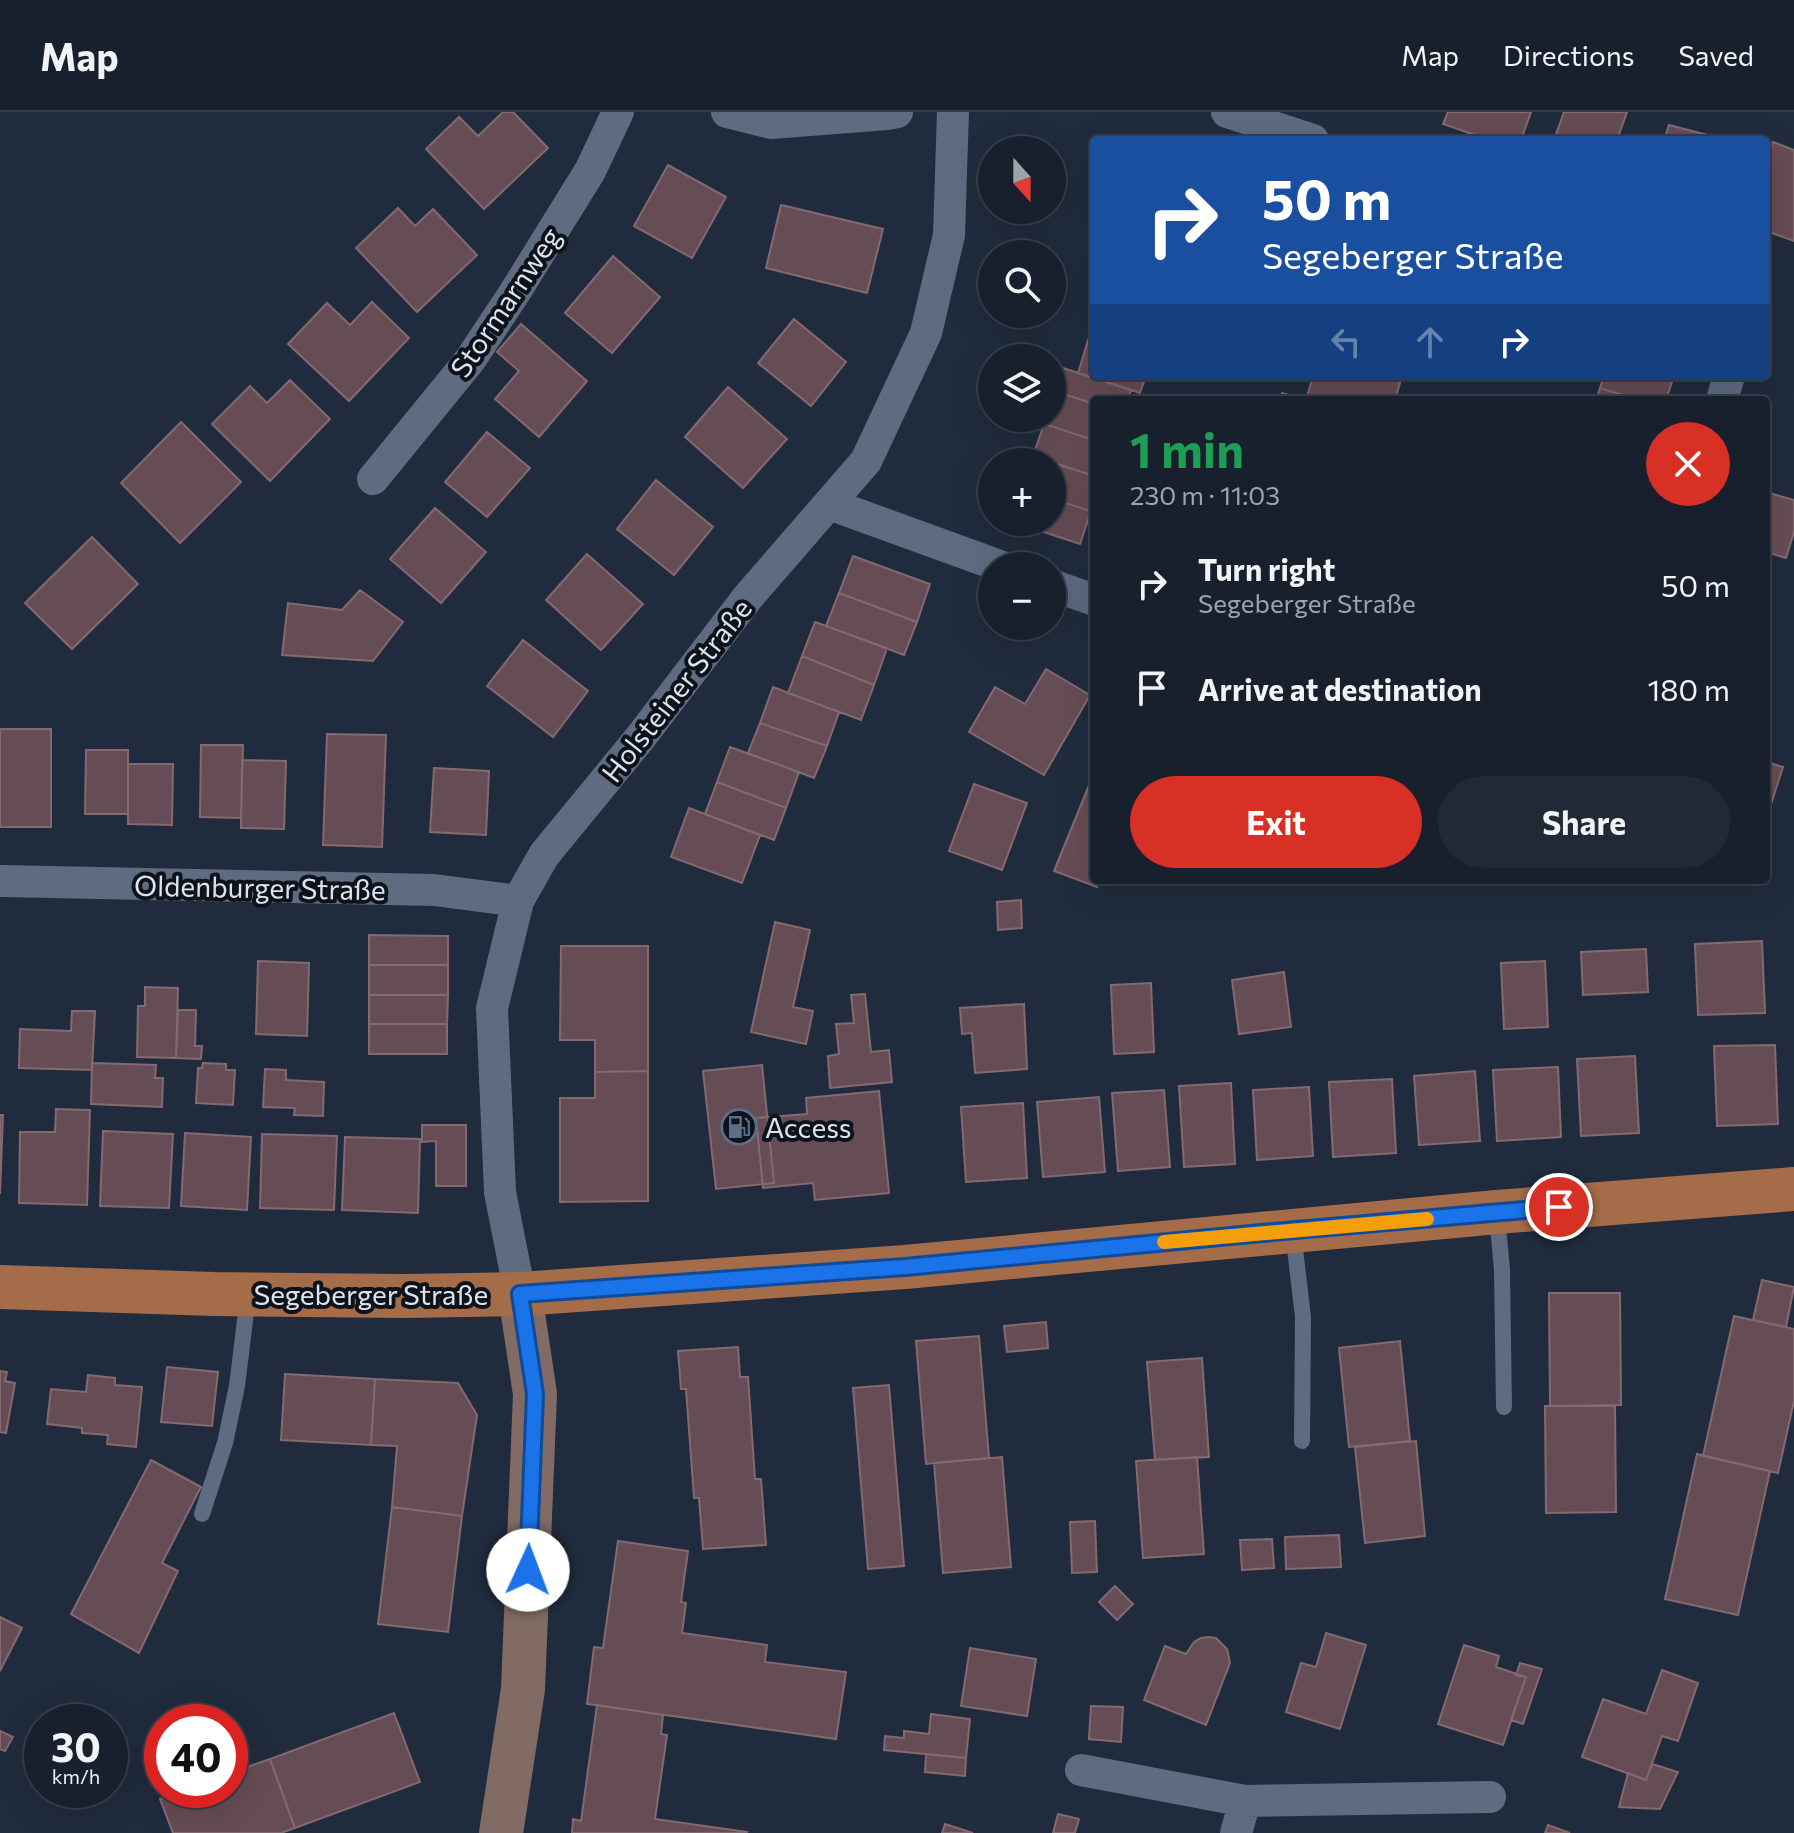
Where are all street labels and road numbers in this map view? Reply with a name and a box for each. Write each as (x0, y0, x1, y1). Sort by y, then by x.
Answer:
street label: Stormarnweg (442, 221, 568, 383)
street label: Holsteiner Straße (594, 592, 758, 788)
street label: Oldenburger Straße (134, 868, 386, 906)
street label: Segeberger Straße (254, 1277, 488, 1311)

